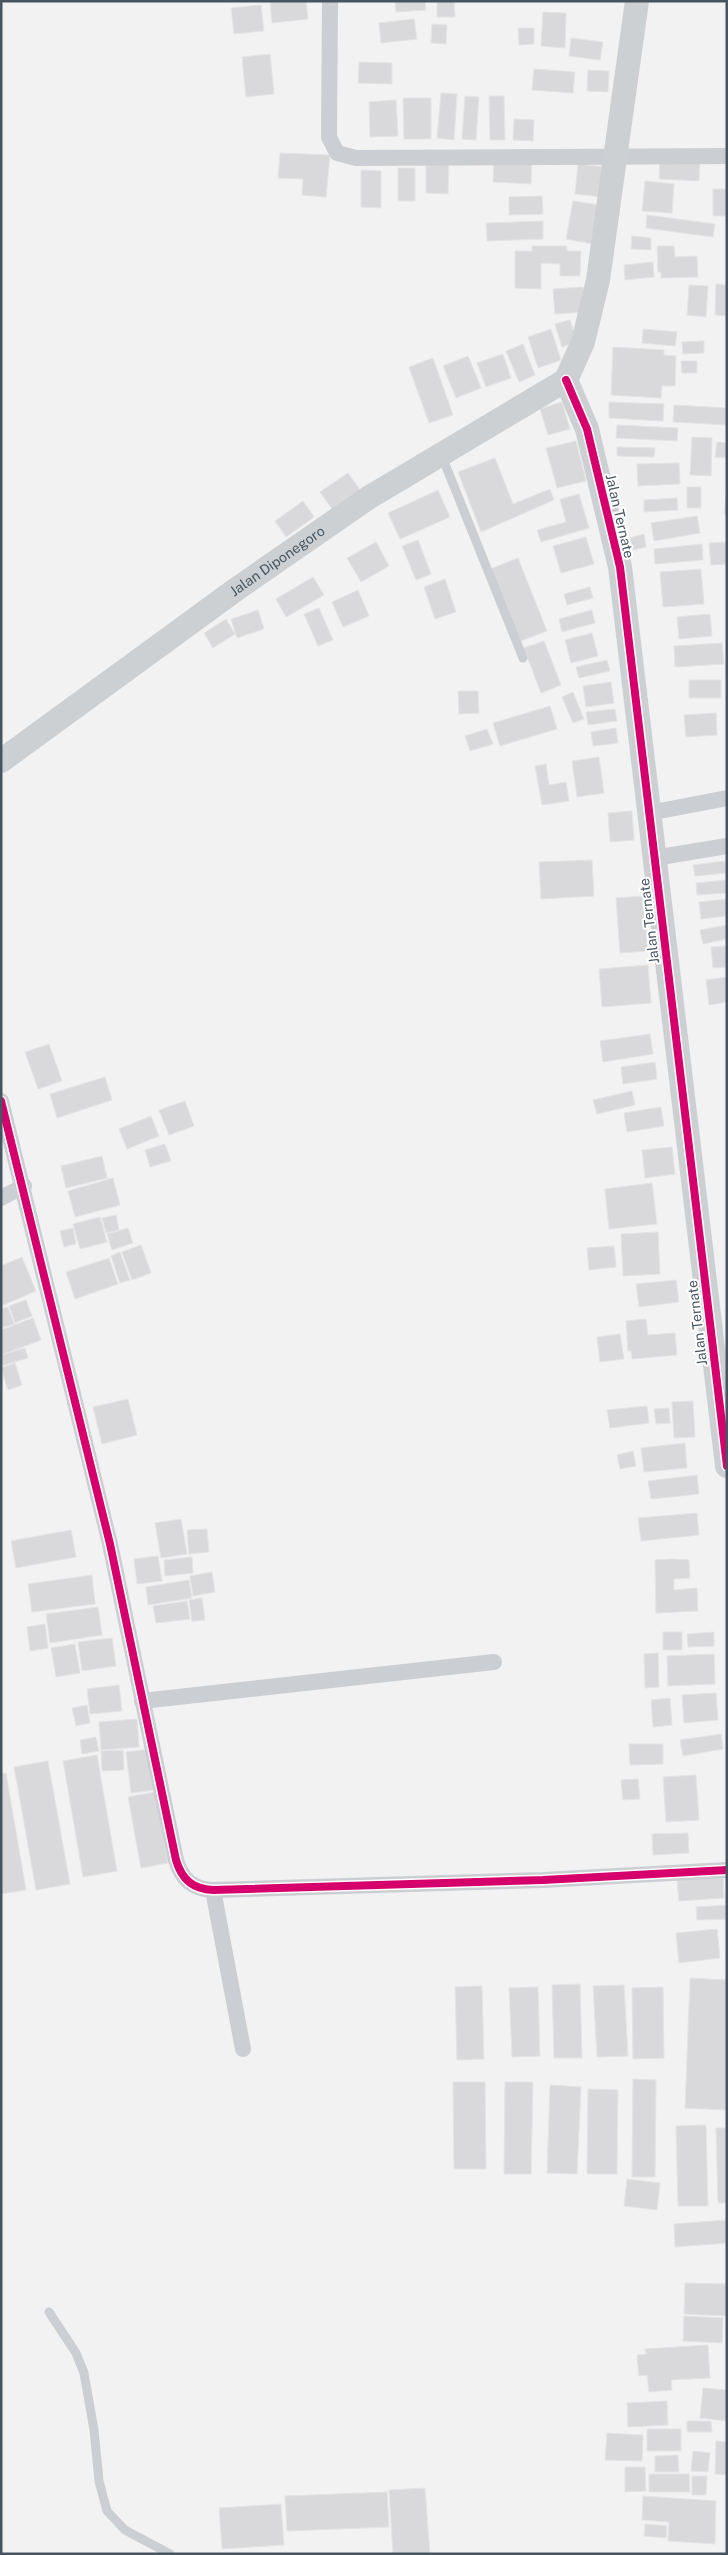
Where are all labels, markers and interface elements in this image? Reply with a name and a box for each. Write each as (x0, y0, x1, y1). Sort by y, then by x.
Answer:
street label: Jalan Ternate (603, 472, 637, 560)
street label: Jalan Diponegoro (227, 522, 328, 599)
street label: Jalan Ternate (636, 877, 662, 965)
street label: Jalan Ternate (684, 1279, 710, 1367)

